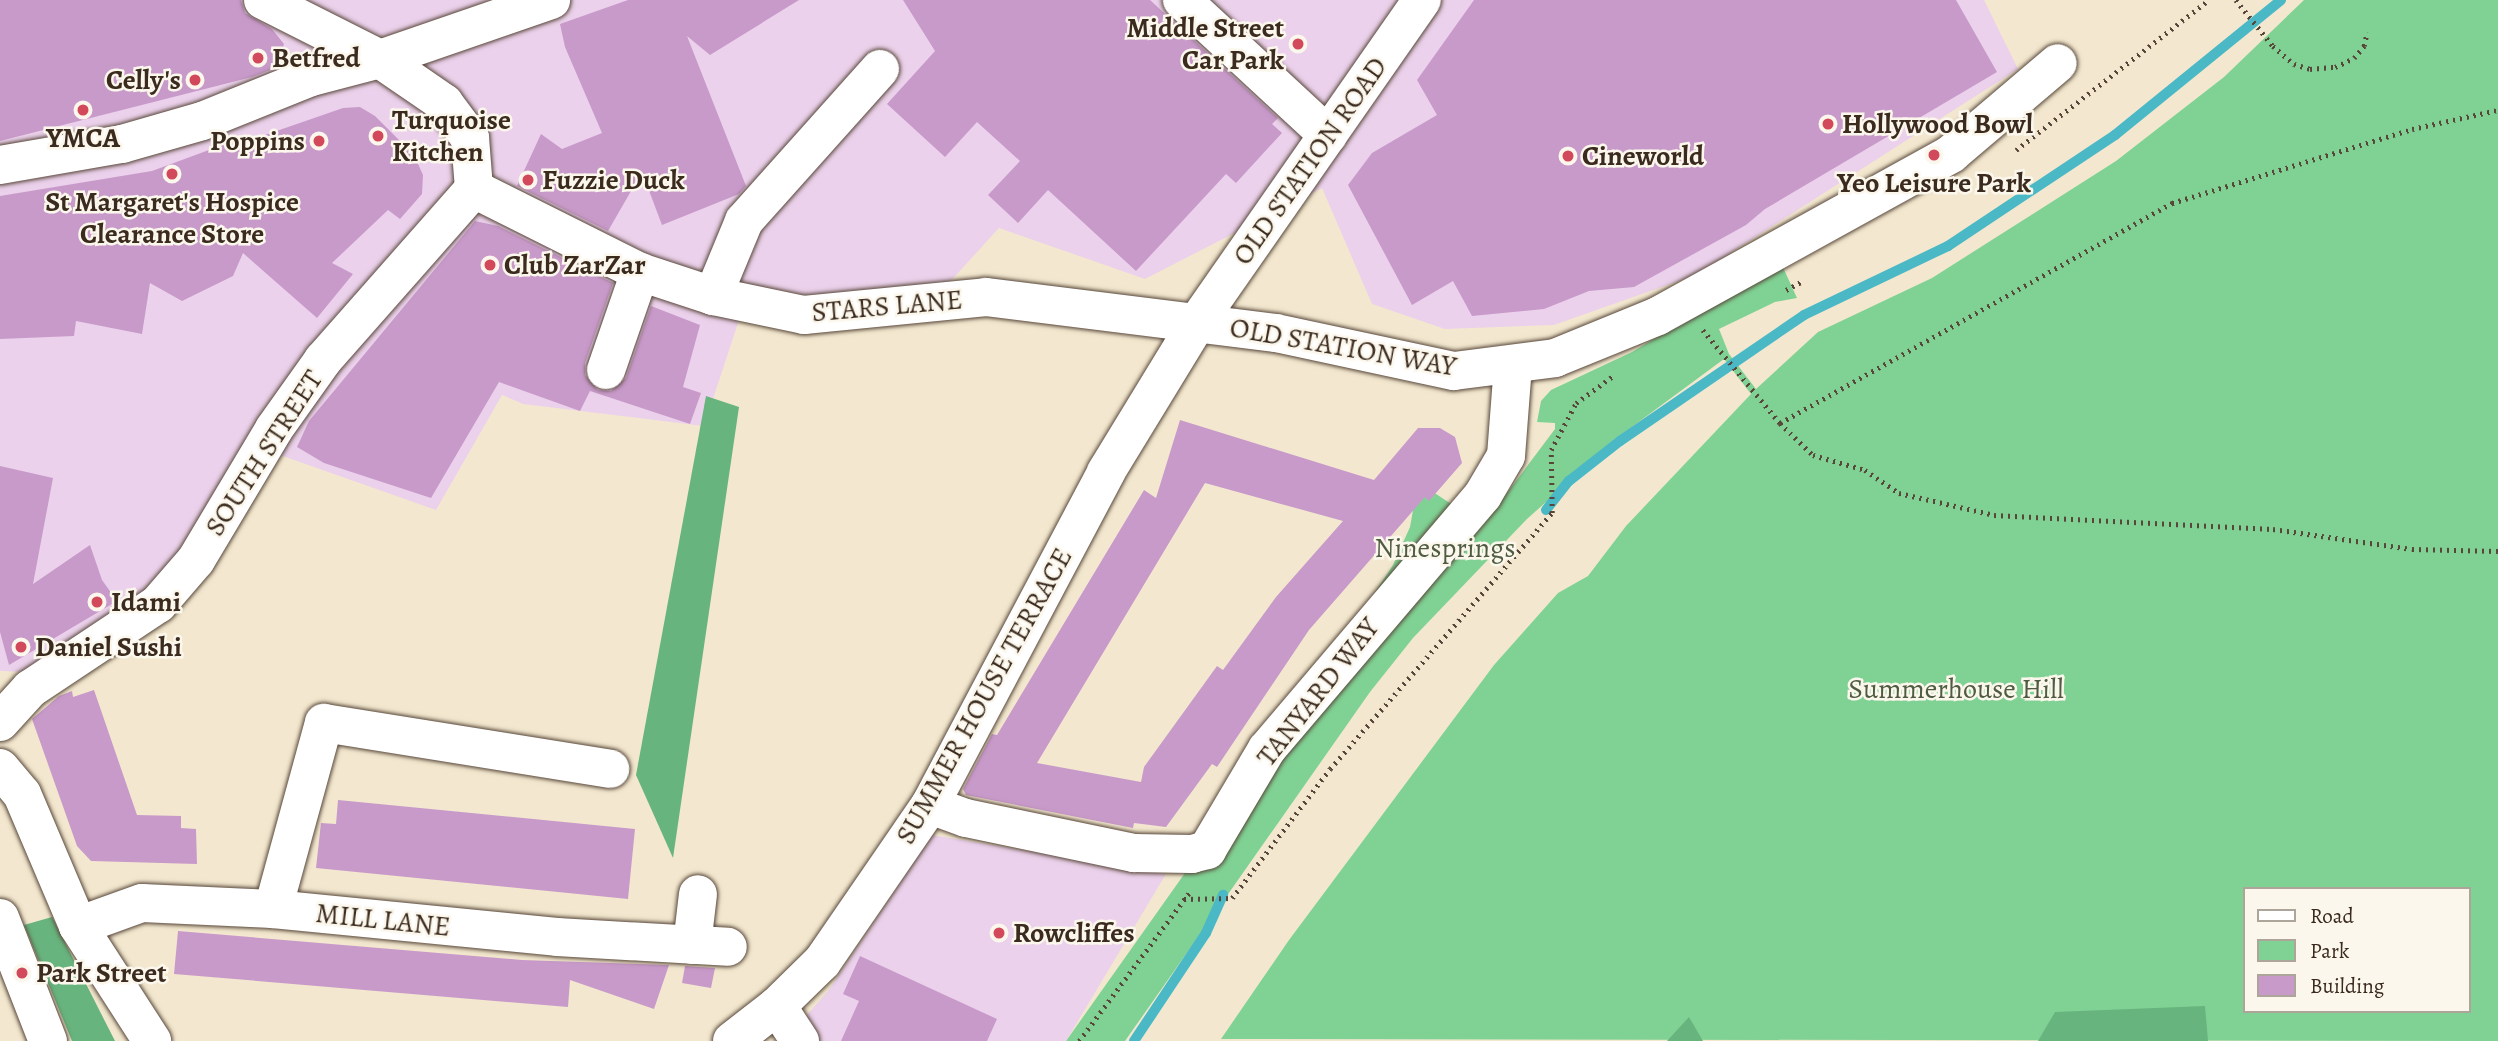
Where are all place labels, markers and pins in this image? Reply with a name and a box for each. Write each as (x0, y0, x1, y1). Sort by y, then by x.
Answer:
place label: Middle Street Car Park (1126, 11, 1284, 77)
marker: Middle Street Car Park (1290, 36, 1306, 52)
place label: Betfred (272, 41, 360, 75)
marker: Betfred (250, 50, 266, 66)
place label: Celly's (106, 63, 181, 97)
marker: Celly's (187, 72, 203, 88)
marker: YMCA (75, 102, 91, 118)
place label: Turquoise Kitchen (392, 103, 511, 169)
place label: Hollywood Bowl (1842, 107, 2033, 141)
marker: Hollywood Bowl (1820, 116, 1836, 132)
place label: YMCA (46, 121, 120, 155)
place label: Poppins (210, 124, 305, 158)
marker: Turquoise Kitchen (370, 128, 386, 144)
marker: Poppins (311, 133, 327, 149)
place label: Cineworld (1582, 139, 1704, 173)
marker: Yeo Leisure Park (1926, 147, 1942, 163)
marker: Cineworld (1560, 148, 1576, 164)
place label: Fuzzie Duck (542, 163, 685, 197)
marker: St Margaret's Hospice Clearance Store (164, 166, 180, 182)
place label: Yeo Leisure Park (1837, 166, 2031, 200)
marker: Fuzzie Duck (520, 172, 536, 188)
place label: St Margaret's Hospice Clearance Store (45, 185, 299, 251)
place label: Club ZarZar (504, 248, 646, 282)
marker: Club ZarZar (482, 257, 498, 273)
place label: Idami (111, 585, 181, 619)
marker: Idami (89, 594, 105, 610)
place label: Daniel Sushi (35, 630, 182, 664)
marker: Daniel Sushi (13, 639, 29, 655)
place label: Rowcliffes (1013, 916, 1135, 950)
marker: Rowcliffes (991, 925, 1007, 941)
place label: Park Street (36, 956, 166, 990)
marker: Park Street (14, 965, 30, 981)

